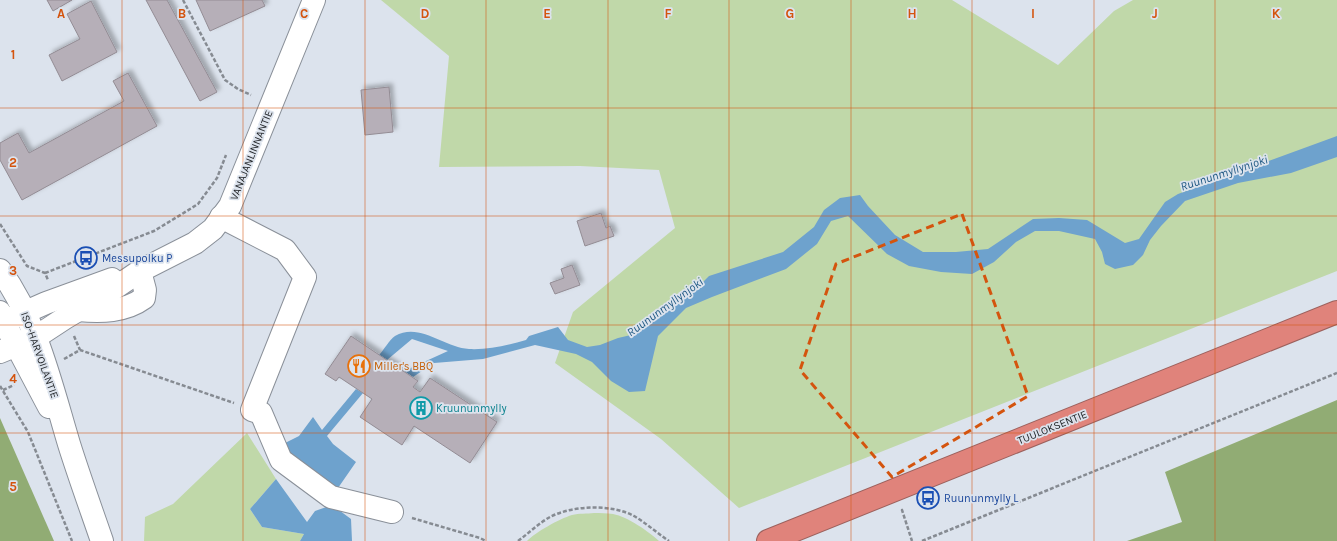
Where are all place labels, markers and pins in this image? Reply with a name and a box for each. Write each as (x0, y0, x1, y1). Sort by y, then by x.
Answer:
bus stop icon: Messupolku P (73, 245, 99, 271)
place label: Messupolku P (102, 252, 172, 265)
restaurant icon: Miller's BBQ (346, 353, 372, 379)
place label: Miller's BBQ (374, 360, 433, 373)
building icon: Kruununmylly (408, 395, 434, 421)
place label: Kruununmylly (436, 402, 507, 415)
bus stop icon: Ruununmylly L (915, 485, 941, 511)
place label: Ruununmylly L (944, 492, 1019, 505)

